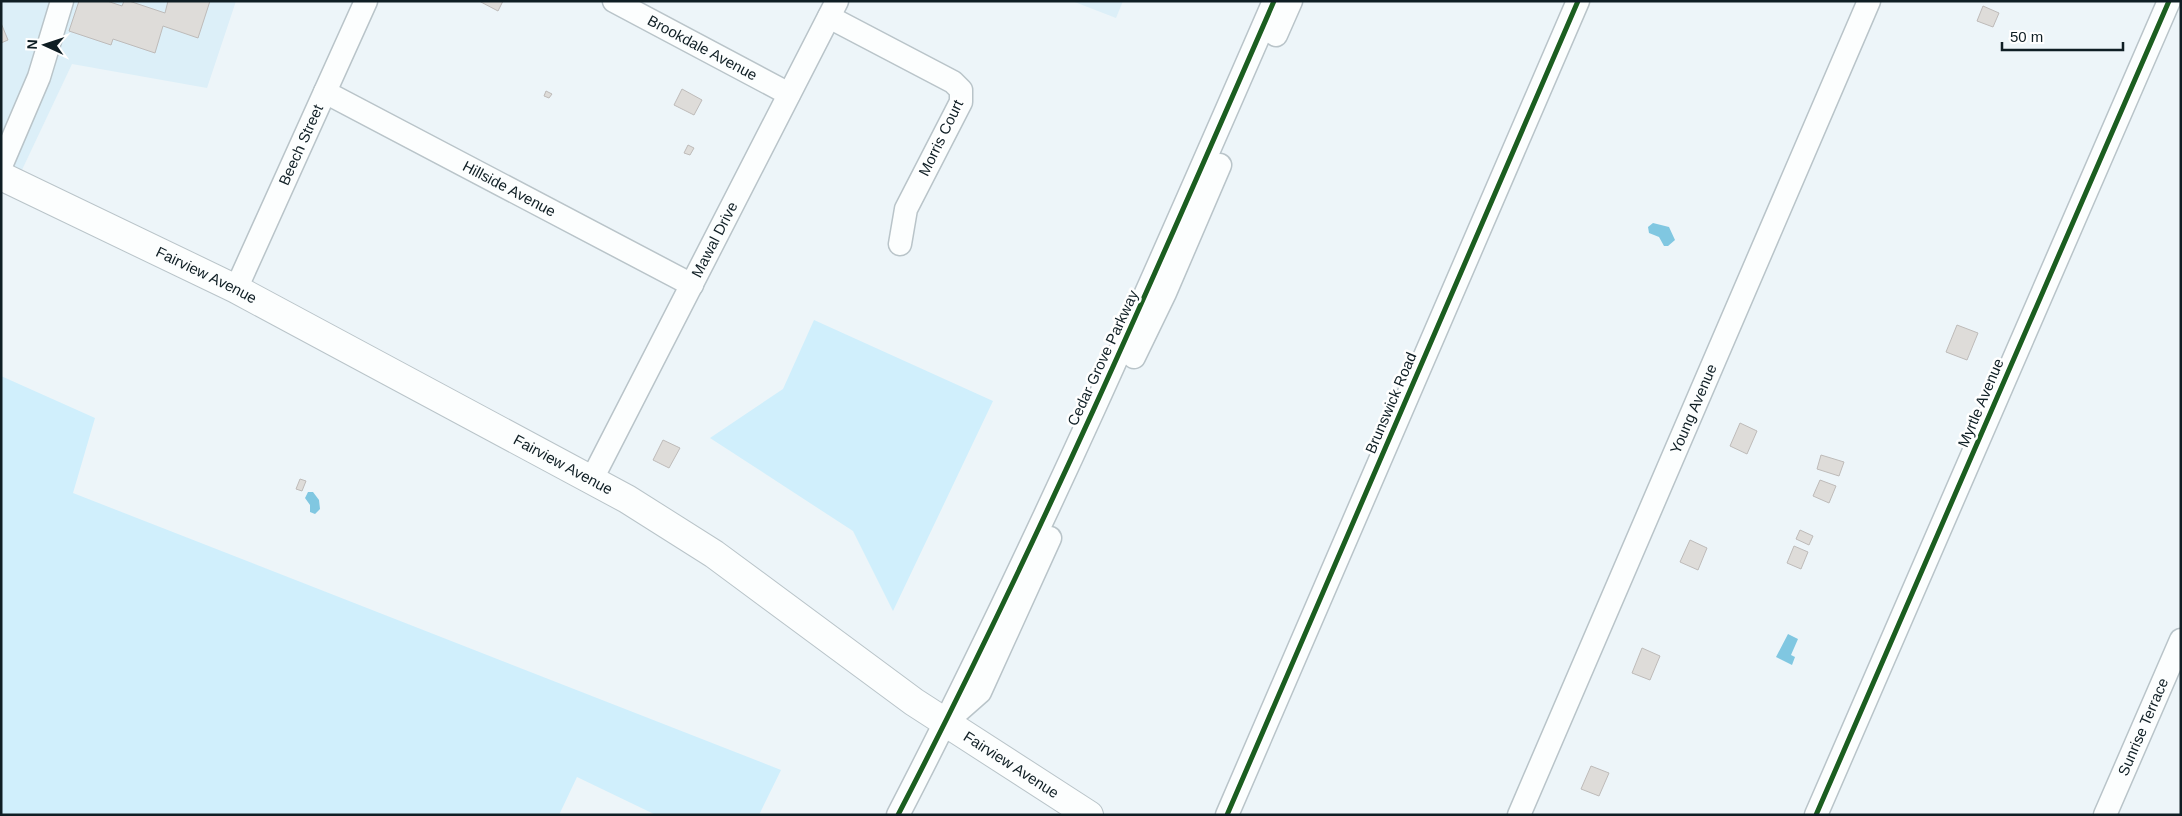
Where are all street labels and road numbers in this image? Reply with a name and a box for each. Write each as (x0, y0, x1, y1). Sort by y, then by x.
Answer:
street label: Brookdale Avenue (645, 11, 760, 84)
street label: Morris Court (915, 96, 967, 179)
street label: Beech Street (275, 101, 326, 188)
street label: Hillside Avenue (460, 157, 559, 220)
street label: Mawal Drive (688, 199, 741, 280)
street label: Fairview Avenue (154, 243, 260, 307)
street label: Cedar Grove Parkway (1064, 287, 1142, 428)
street label: Brunswick Road (1362, 350, 1420, 456)
street label: Myrtle Avenue (1954, 356, 2007, 450)
street label: Young Avenue (1666, 361, 1720, 456)
street label: Fairview Avenue (511, 431, 616, 498)
street label: Sunrise Terrace (2114, 675, 2171, 778)
street label: Fairview Avenue (961, 727, 1062, 801)

